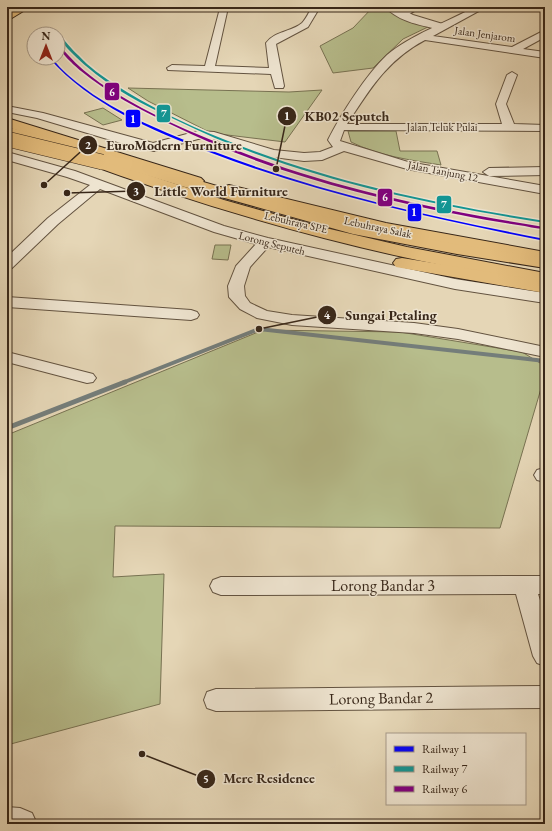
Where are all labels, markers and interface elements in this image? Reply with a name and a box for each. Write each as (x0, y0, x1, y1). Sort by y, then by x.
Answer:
street label: Jalan Jenjarom (453, 23, 517, 45)
north arrow (26, 26, 66, 66)
text: N (42, 29, 51, 43)
line badge: 6 (104, 82, 120, 101)
text: 6 (109, 85, 115, 99)
callout: KB02 Seputeh (277, 103, 398, 129)
line badge: 7 (156, 104, 171, 123)
text: 7 (161, 106, 167, 120)
text: KB02 Seputeh (305, 107, 390, 125)
text: 1 (284, 108, 290, 124)
line badge: 1 (125, 109, 141, 128)
text: 1 (130, 112, 136, 126)
street label: Jalan Teluk Pulai (405, 120, 478, 134)
callout: EuroModern Furniture (78, 132, 250, 158)
text: EuroModern Furniture (106, 136, 242, 154)
text: 2 (85, 137, 92, 153)
street label: Jalan Tanjung 12 (406, 157, 480, 185)
callout: Little World Furniture (126, 178, 295, 204)
text: Little World Furniture (154, 182, 288, 200)
text: 3 (133, 183, 139, 199)
line badge: 6 (377, 188, 393, 207)
text: 6 (382, 190, 388, 204)
line badge: 7 (436, 195, 452, 214)
text: 7 (441, 197, 447, 211)
line badge: 1 (407, 203, 422, 222)
text: 1 (411, 205, 417, 219)
street label: Lebuhraya SPE (263, 208, 329, 236)
street label: Lebuhraya Salak (343, 213, 414, 241)
street label: Lorong Seputeh (237, 228, 307, 258)
callout: Sungai Petaling (317, 302, 445, 328)
text: Sungai Petaling (345, 306, 438, 324)
text: 4 (324, 307, 331, 323)
street label: Lorong Bandar 3 (331, 575, 435, 596)
street label: Lorong Bandar 2 (329, 687, 434, 709)
legend (386, 733, 526, 805)
text: Railway 1 (422, 741, 468, 757)
text: Railway 7 (422, 761, 468, 777)
callout: Merc Residence (196, 766, 323, 792)
text: Merc Residence (223, 769, 315, 787)
text: 5 (203, 771, 209, 787)
text: Railway 6 (422, 781, 468, 797)

